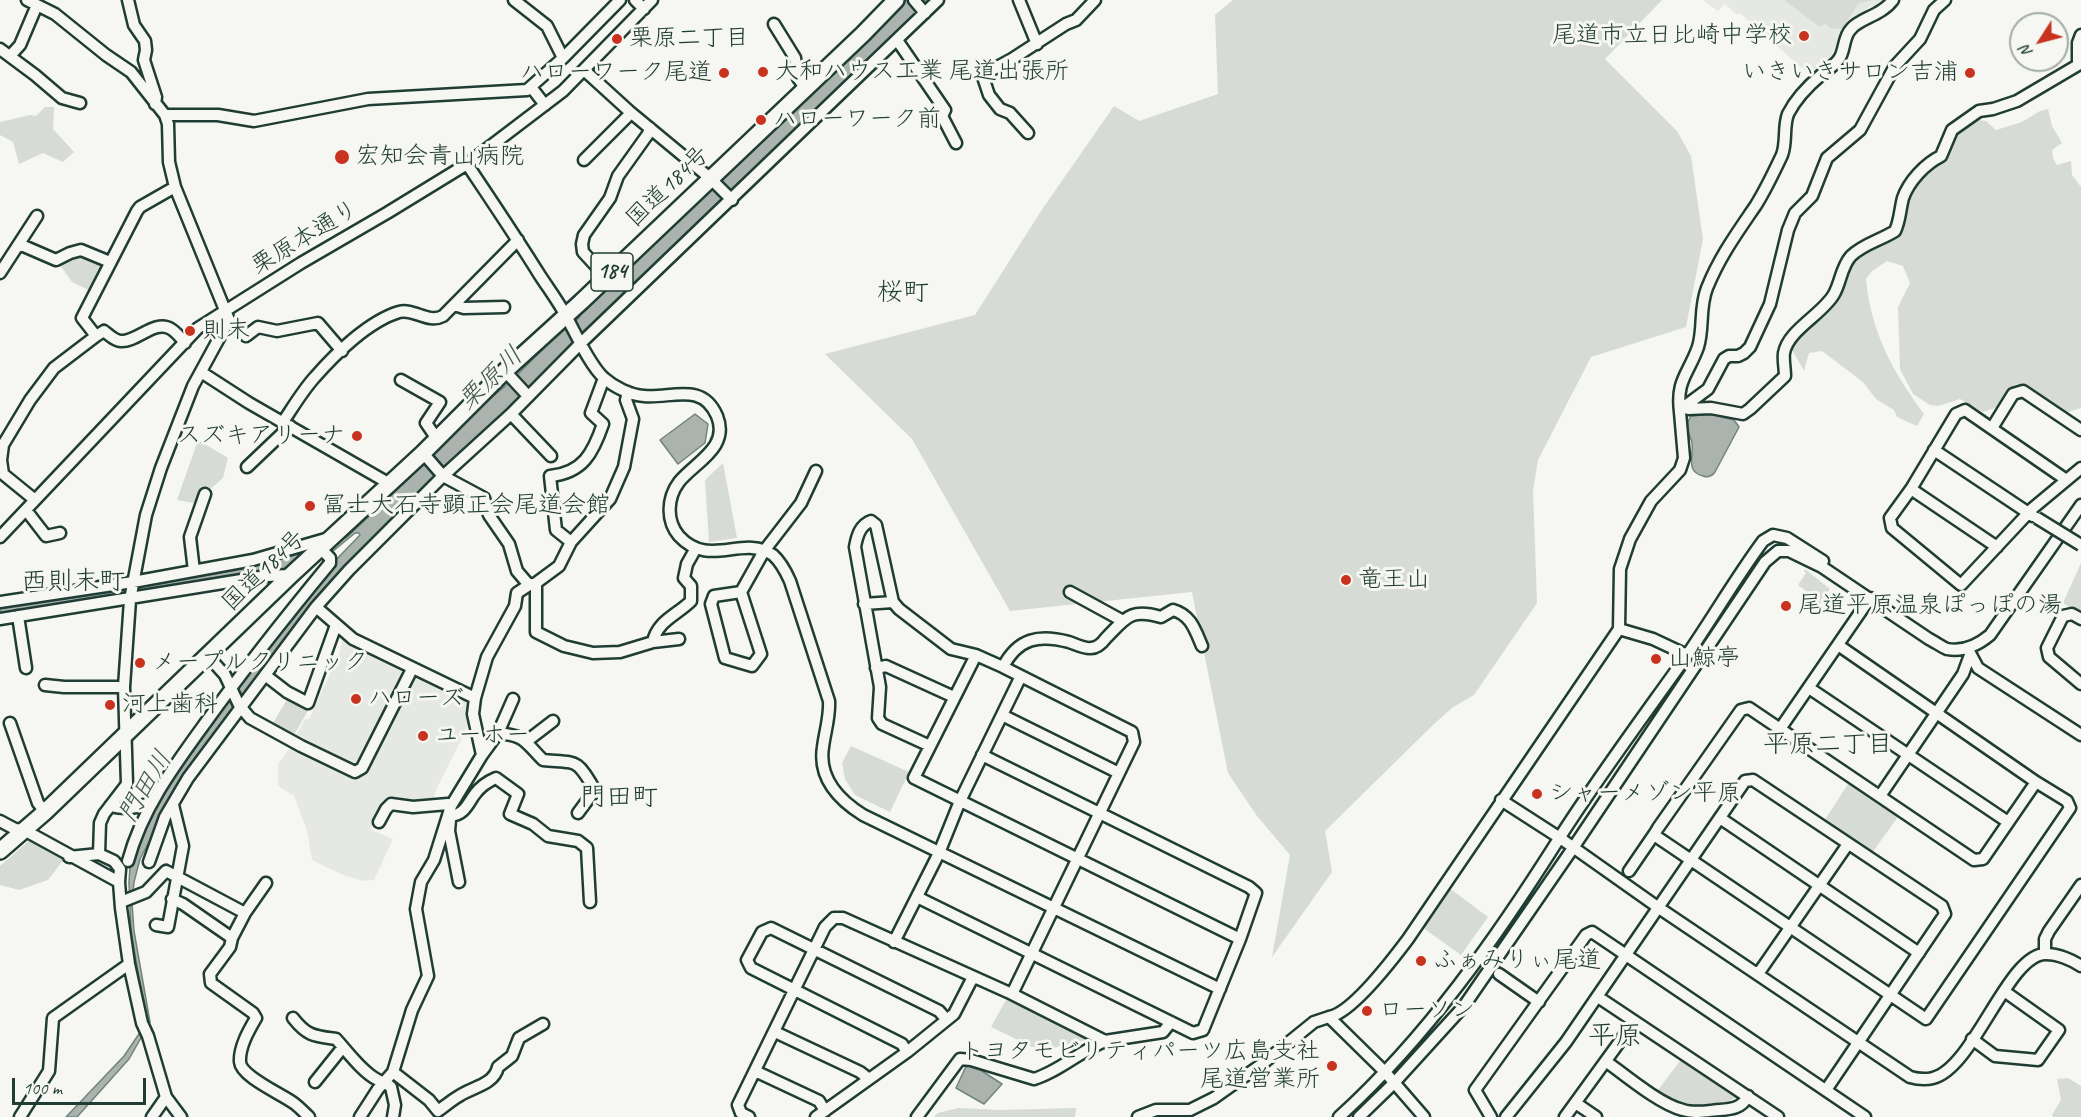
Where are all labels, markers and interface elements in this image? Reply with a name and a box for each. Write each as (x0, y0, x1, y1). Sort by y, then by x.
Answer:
north arrow (2009, 12, 2069, 72)
place label: 尾道市立日比崎中学校 (1552, 22, 1792, 50)
place label: 栗原二丁目 (629, 25, 749, 53)
marker: 尾道市立日比崎中学校 (1797, 29, 1811, 43)
marker: 栗原二丁目 (610, 32, 624, 46)
text: N (2015, 42, 2037, 61)
place label: 大和ハウス工業 尾道出張所 (775, 58, 1069, 86)
place label: ハローワーク尾道 (520, 59, 712, 87)
place label: いきいきサロン吉浦 (1742, 59, 1958, 87)
marker: 大和ハウス工業 尾道出張所 (756, 65, 770, 79)
marker: ハローワーク尾道 (717, 66, 731, 80)
marker: いきいきサロン吉浦 (1963, 66, 1977, 80)
place label: ハローワーク前 (773, 106, 941, 134)
marker: ハローワーク前 (754, 113, 768, 127)
street label: 国道184号 (620, 140, 716, 234)
place label: 宏知会青山病院 (356, 143, 524, 171)
marker: 宏知会青山病院 (333, 148, 351, 166)
street label: 栗原本通り (246, 195, 364, 281)
road number: 184 (591, 253, 633, 291)
district label: 桜町 (877, 277, 929, 309)
place label: 則末 (202, 317, 250, 345)
marker: 則末 (183, 324, 197, 338)
water label: 栗原川 (452, 341, 530, 417)
place label: スズキアリーナ (177, 422, 345, 450)
marker: スズキアリーナ (350, 429, 364, 443)
place label: 冨士大石寺顕正会尾道会館 (322, 492, 610, 520)
marker: 冨士大石寺顕正会尾道会館 (303, 499, 317, 513)
street label: 国道184号 (216, 524, 312, 618)
district label: 西則末町 (21, 566, 125, 598)
place label: 竜王山 (1358, 566, 1430, 594)
marker: 竜王山 (1339, 573, 1353, 587)
place label: 尾道平原温泉ぽっぽの湯 (1798, 592, 2062, 620)
marker: 尾道平原温泉ぽっぽの湯 (1779, 599, 1793, 613)
place label: 山鯨亭 (1668, 645, 1740, 673)
place label: メープルクリニック (152, 649, 368, 677)
marker: 山鯨亭 (1649, 652, 1663, 666)
marker: メープルクリニック (133, 656, 147, 670)
place label: ハローズ (368, 685, 464, 713)
place label: 河上歯科 (122, 691, 218, 719)
marker: ハローズ (349, 692, 363, 706)
marker: 河上歯科 (103, 698, 117, 712)
place label: ユーホー (435, 722, 530, 750)
marker: ユーホー (416, 729, 430, 743)
district label: 平原二丁目 (1763, 729, 1893, 761)
water label: 門田川 (113, 746, 179, 828)
place label: シャーメゾン平原 (1549, 780, 1741, 808)
district label: 門田町 (580, 782, 658, 814)
marker: シャーメゾン平原 (1530, 787, 1544, 801)
place label: ふぁみりぃ尾道 (1433, 947, 1601, 975)
marker: ふぁみりぃ尾道 (1414, 954, 1428, 968)
place label: ローソン (1379, 997, 1475, 1025)
marker: ローソン (1360, 1004, 1374, 1018)
district label: 平原 (1588, 1021, 1642, 1053)
place label: トヨタモビリティパーツ広島支社 尾道営業所 (960, 1038, 1320, 1094)
marker: トヨタモビリティパーツ広島支社 尾道営業所 (1325, 1059, 1339, 1073)
scale bar (15, 1066, 148, 1104)
text: 100 m (23, 1077, 62, 1099)

